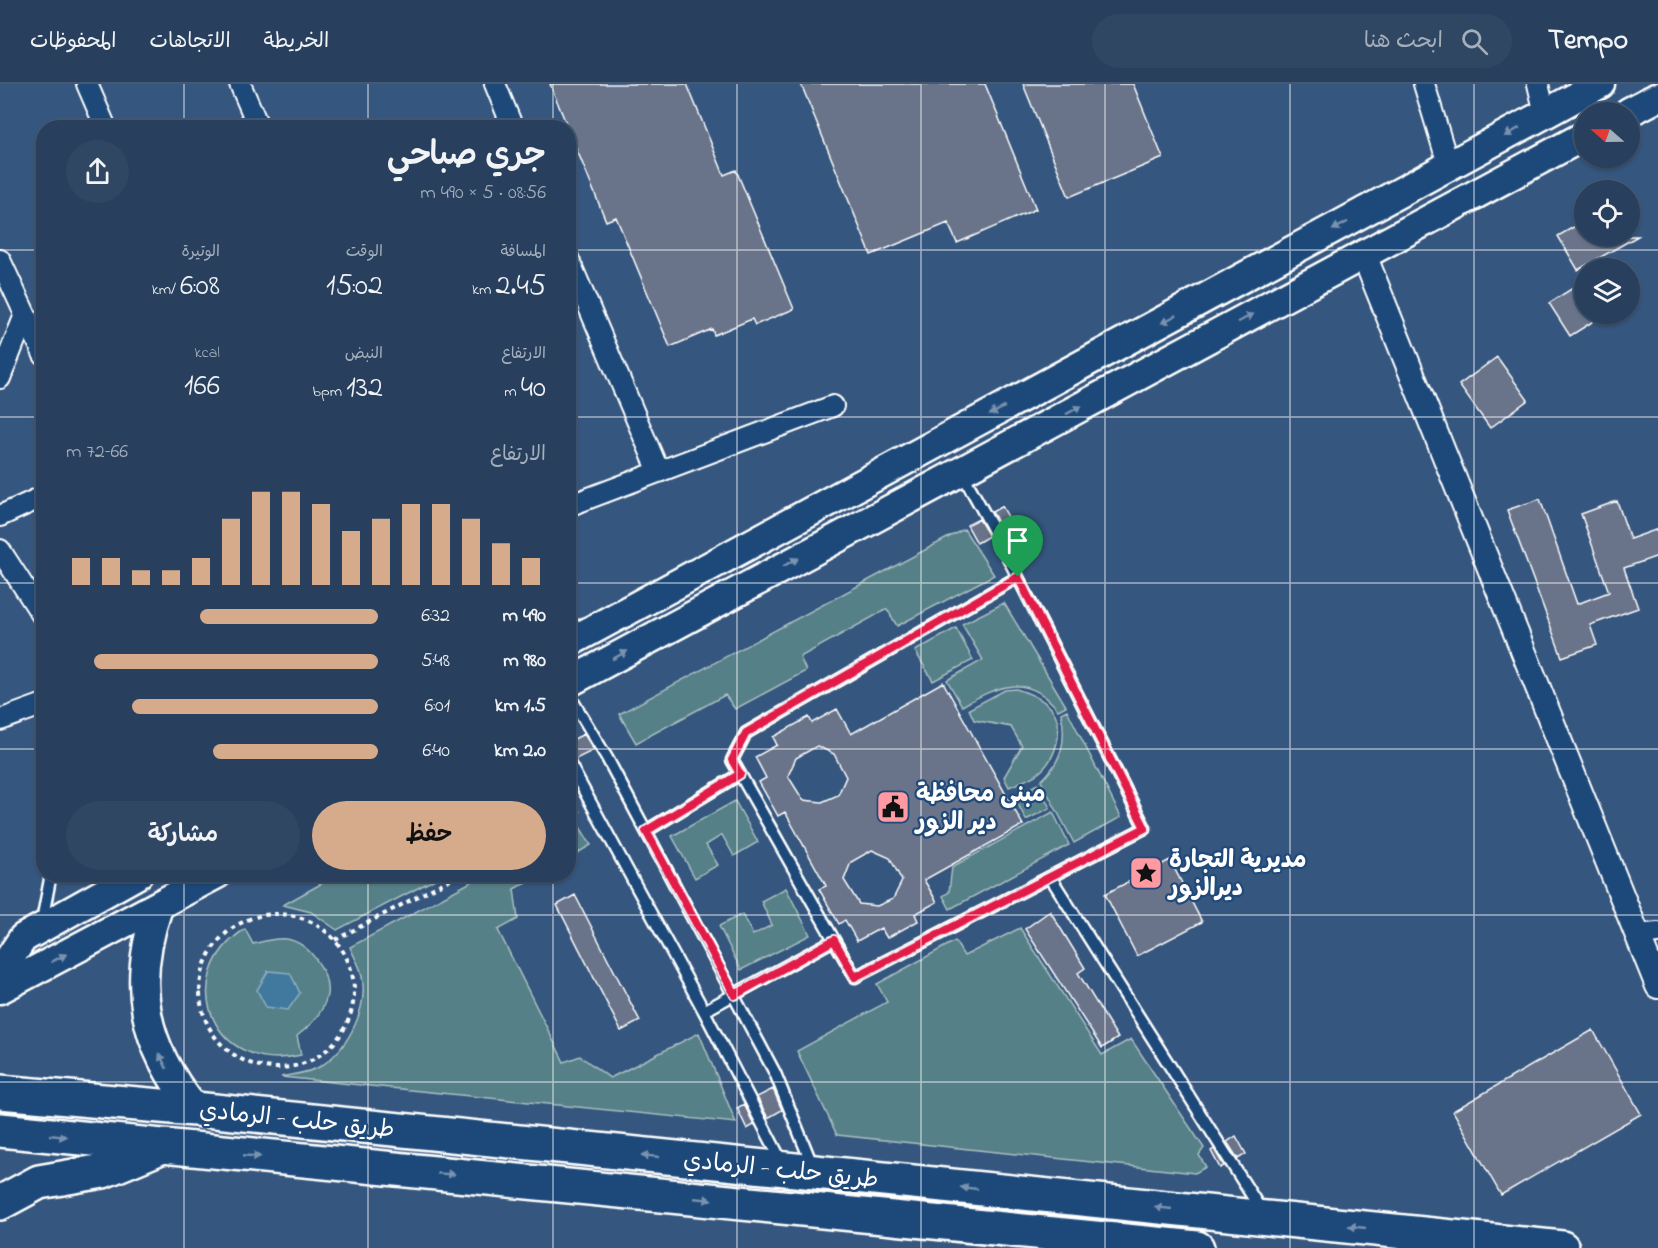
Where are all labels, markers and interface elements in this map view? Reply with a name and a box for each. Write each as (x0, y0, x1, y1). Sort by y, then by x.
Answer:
search box (1092, 14, 1512, 68)
text: Tempo (1548, 21, 1628, 62)
icon: search (1458, 25, 1491, 58)
text: ابحث هنا (1364, 26, 1443, 58)
text: المحفوظات (30, 27, 116, 57)
text: الاتجاهات (149, 27, 231, 57)
text: الخريطة (264, 27, 329, 57)
north arrow (1574, 102, 1640, 168)
map controls (1574, 102, 1640, 324)
one-way arrow (1503, 127, 1520, 137)
text: جري صباحي (387, 132, 546, 180)
button: share (66, 140, 129, 203)
text: 08:56 · 5 × 490 m (420, 179, 546, 208)
button: locate (1574, 180, 1640, 246)
one-way arrow (1332, 221, 1349, 231)
text: الوتيرة (181, 240, 220, 264)
text: الوقت (346, 240, 383, 264)
text: المسافة (500, 240, 546, 264)
button: layers (1574, 258, 1640, 324)
text: 6:08 (180, 265, 220, 309)
text: 15:02 (326, 265, 383, 309)
text: 2.45 (495, 265, 546, 309)
text: /km (152, 278, 180, 302)
text: km (472, 278, 495, 302)
one-way arrow (1238, 313, 1255, 323)
one-way arrow (1160, 314, 1177, 324)
text: kcal (195, 341, 220, 365)
text: النبض (345, 342, 383, 366)
text: الارتفاع (501, 342, 546, 366)
text: 166 (184, 365, 220, 409)
text: 132 (346, 367, 383, 411)
text: 40 (521, 367, 546, 411)
text: bpm (313, 380, 346, 404)
text: m (504, 380, 521, 404)
one-way arrow (1066, 405, 1083, 415)
one-way arrow (988, 406, 1005, 416)
text: 66–72 m (66, 438, 128, 467)
text: الارتفاع (490, 441, 546, 470)
pin (992, 515, 1043, 577)
icon: arrive (1001, 524, 1034, 557)
one-way arrow (783, 557, 800, 567)
text: 6:32 (421, 602, 450, 631)
text: 490 m (503, 602, 546, 631)
text: 5:48 (421, 647, 450, 676)
text: 980 m (503, 647, 546, 676)
one-way arrow (612, 650, 629, 660)
text: 6:01 (425, 692, 450, 721)
text: 1.5 km (495, 692, 546, 721)
text: 6:40 (423, 737, 450, 766)
text: 2.0 km (494, 737, 546, 766)
place label: مبنى محافظة دير الزور (914, 778, 1045, 841)
public building icon: مبنى محافظة دير الزور (875, 789, 911, 825)
button: مشاركة (66, 801, 300, 870)
button: حفظ (312, 801, 546, 870)
place label: مديرية التجارة ديرالزور (1167, 844, 1307, 907)
place icon: مديرية التجارة ديرالزور (1128, 855, 1164, 891)
one-way arrow (50, 953, 67, 963)
one-way arrow (158, 1052, 167, 1069)
street label: طريق حلب - الرمادي (197, 1094, 396, 1149)
one-way arrow (49, 1131, 68, 1141)
street label: طريق حلب - الرمادي (681, 1144, 880, 1199)
one-way arrow (243, 1151, 262, 1161)
one-way arrow (640, 1151, 659, 1160)
one-way arrow (437, 1169, 456, 1179)
one-way arrow (960, 1183, 979, 1193)
one-way arrow (694, 1194, 713, 1204)
one-way arrow (1154, 1203, 1173, 1213)
one-way arrow (1348, 1222, 1367, 1232)

